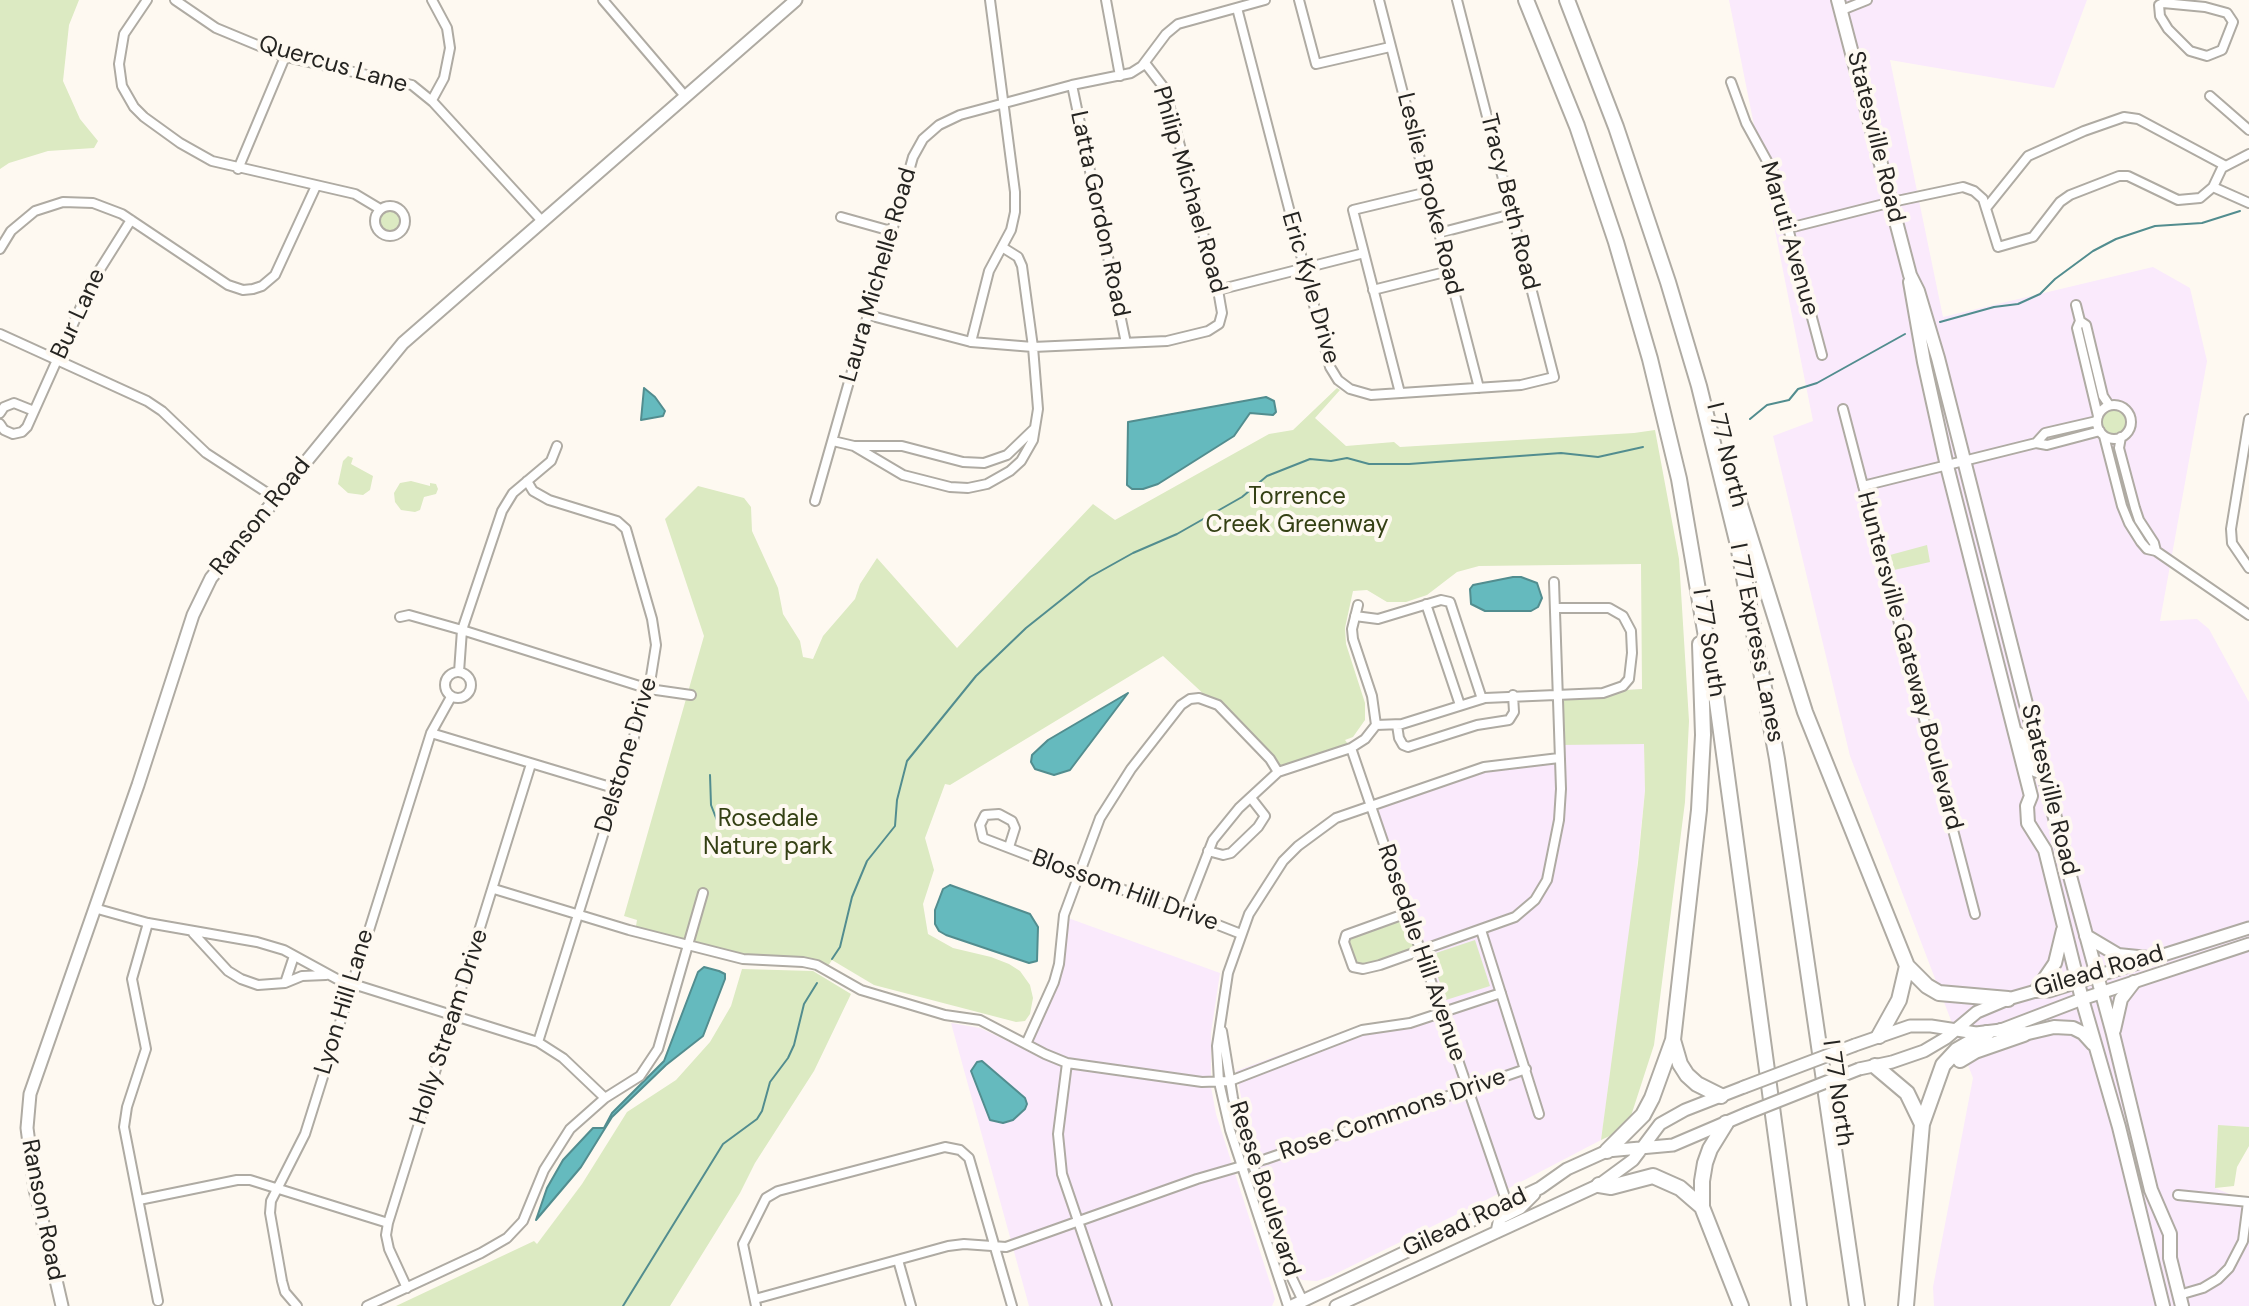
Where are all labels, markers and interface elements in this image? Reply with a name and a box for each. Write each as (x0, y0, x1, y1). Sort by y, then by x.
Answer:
street label: Quercus Lane (255, 30, 411, 100)
street label: Statesville Road (1840, 49, 1910, 225)
street label: Philip Michael Road (1146, 83, 1232, 297)
street label: Leslie Brooke Road (1390, 90, 1468, 298)
street label: Latta Gordon Road (1063, 108, 1135, 320)
street label: Tracy Beth Road (1473, 111, 1545, 293)
street label: Maruti Avenue (1753, 159, 1825, 319)
street label: Laura Michelle Road (835, 165, 923, 385)
street label: Eric Kyle Drive (1275, 209, 1345, 367)
street label: Bur Lane (46, 264, 112, 364)
street label: I 77 North (1699, 400, 1753, 510)
street label: Ranson Road (205, 452, 317, 582)
park label: Torrence Creek Greenway (1206, 484, 1388, 540)
street label: Huntersville Gateway Boulevard (1850, 489, 1968, 833)
street label: I 77 Express Lanes (1723, 541, 1789, 745)
street label: I 77 South (1685, 587, 1731, 699)
street label: Delstone Drive (590, 674, 664, 836)
street label: Statesville Road (2014, 702, 2084, 878)
park label: Rosedale Nature park (703, 806, 833, 862)
street label: Rosedale Hill Avenue (1370, 841, 1472, 1065)
street label: Blossom Hill Drive (1028, 844, 1222, 938)
street label: Lyon Hill Lane (309, 926, 381, 1078)
street label: Holly Stream Drive (405, 926, 495, 1128)
street label: Gilead Road (2031, 940, 2167, 1004)
street label: I 77 North (1815, 1038, 1859, 1148)
street label: Rose Commons Drive (1276, 1063, 1510, 1167)
street label: Reese Boulevard (1222, 1098, 1306, 1280)
street label: Ranson Road (14, 1137, 70, 1283)
street label: Gilead Road (1399, 1182, 1531, 1264)

